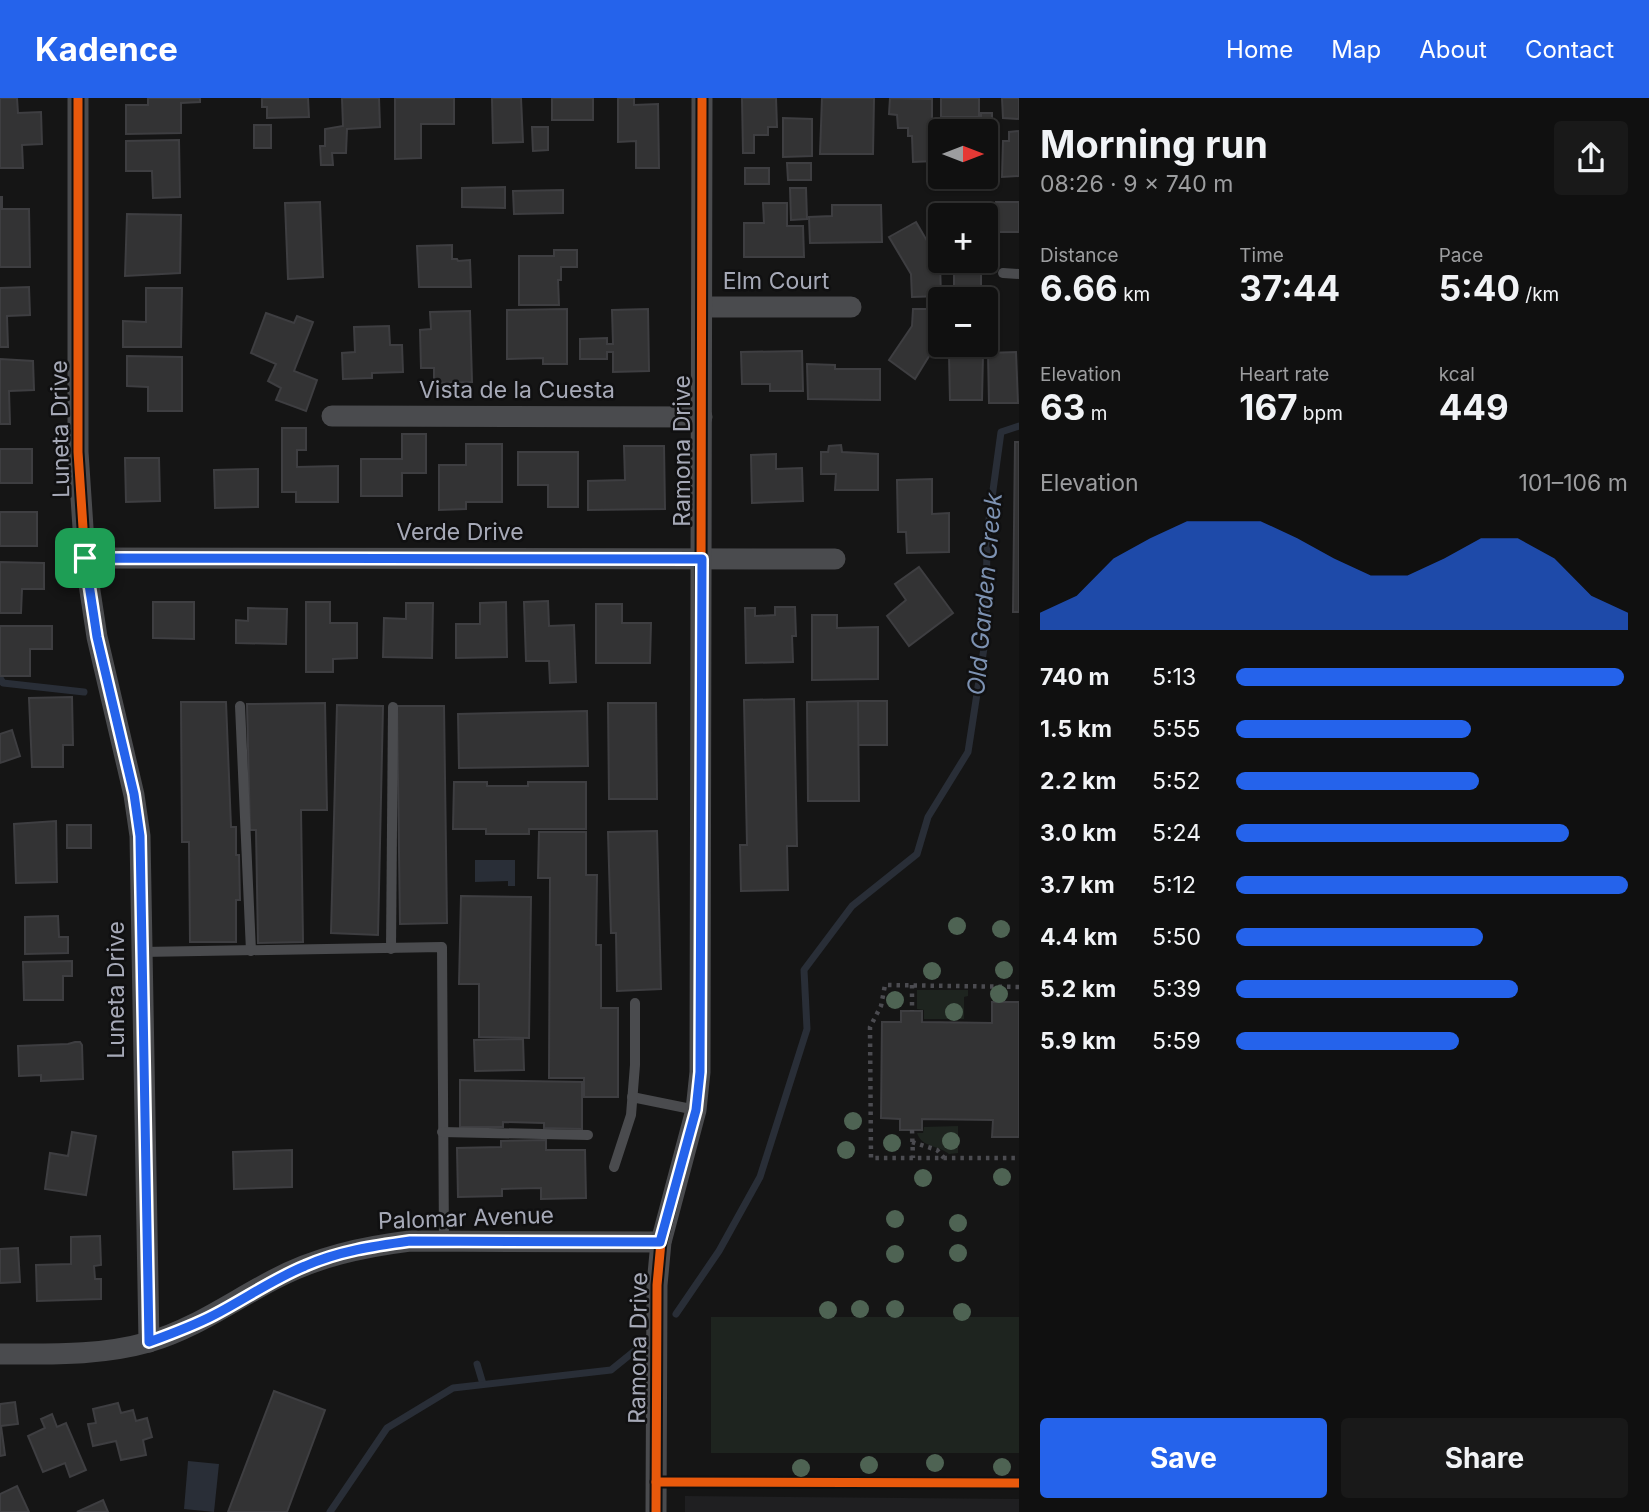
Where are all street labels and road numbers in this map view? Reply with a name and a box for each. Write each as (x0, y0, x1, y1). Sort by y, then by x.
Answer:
street label: Elm Court (723, 267, 830, 295)
street label: Luneta Drive (45, 360, 75, 498)
street label: Ramona Drive (668, 375, 696, 527)
street label: Vista de la Cuesta (419, 376, 615, 404)
street label: Verde Drive (396, 518, 524, 546)
street label: Luneta Drive (102, 921, 130, 1059)
street label: Palomar Avenue (378, 1201, 554, 1235)
street label: Ramona Drive (623, 1272, 653, 1424)

